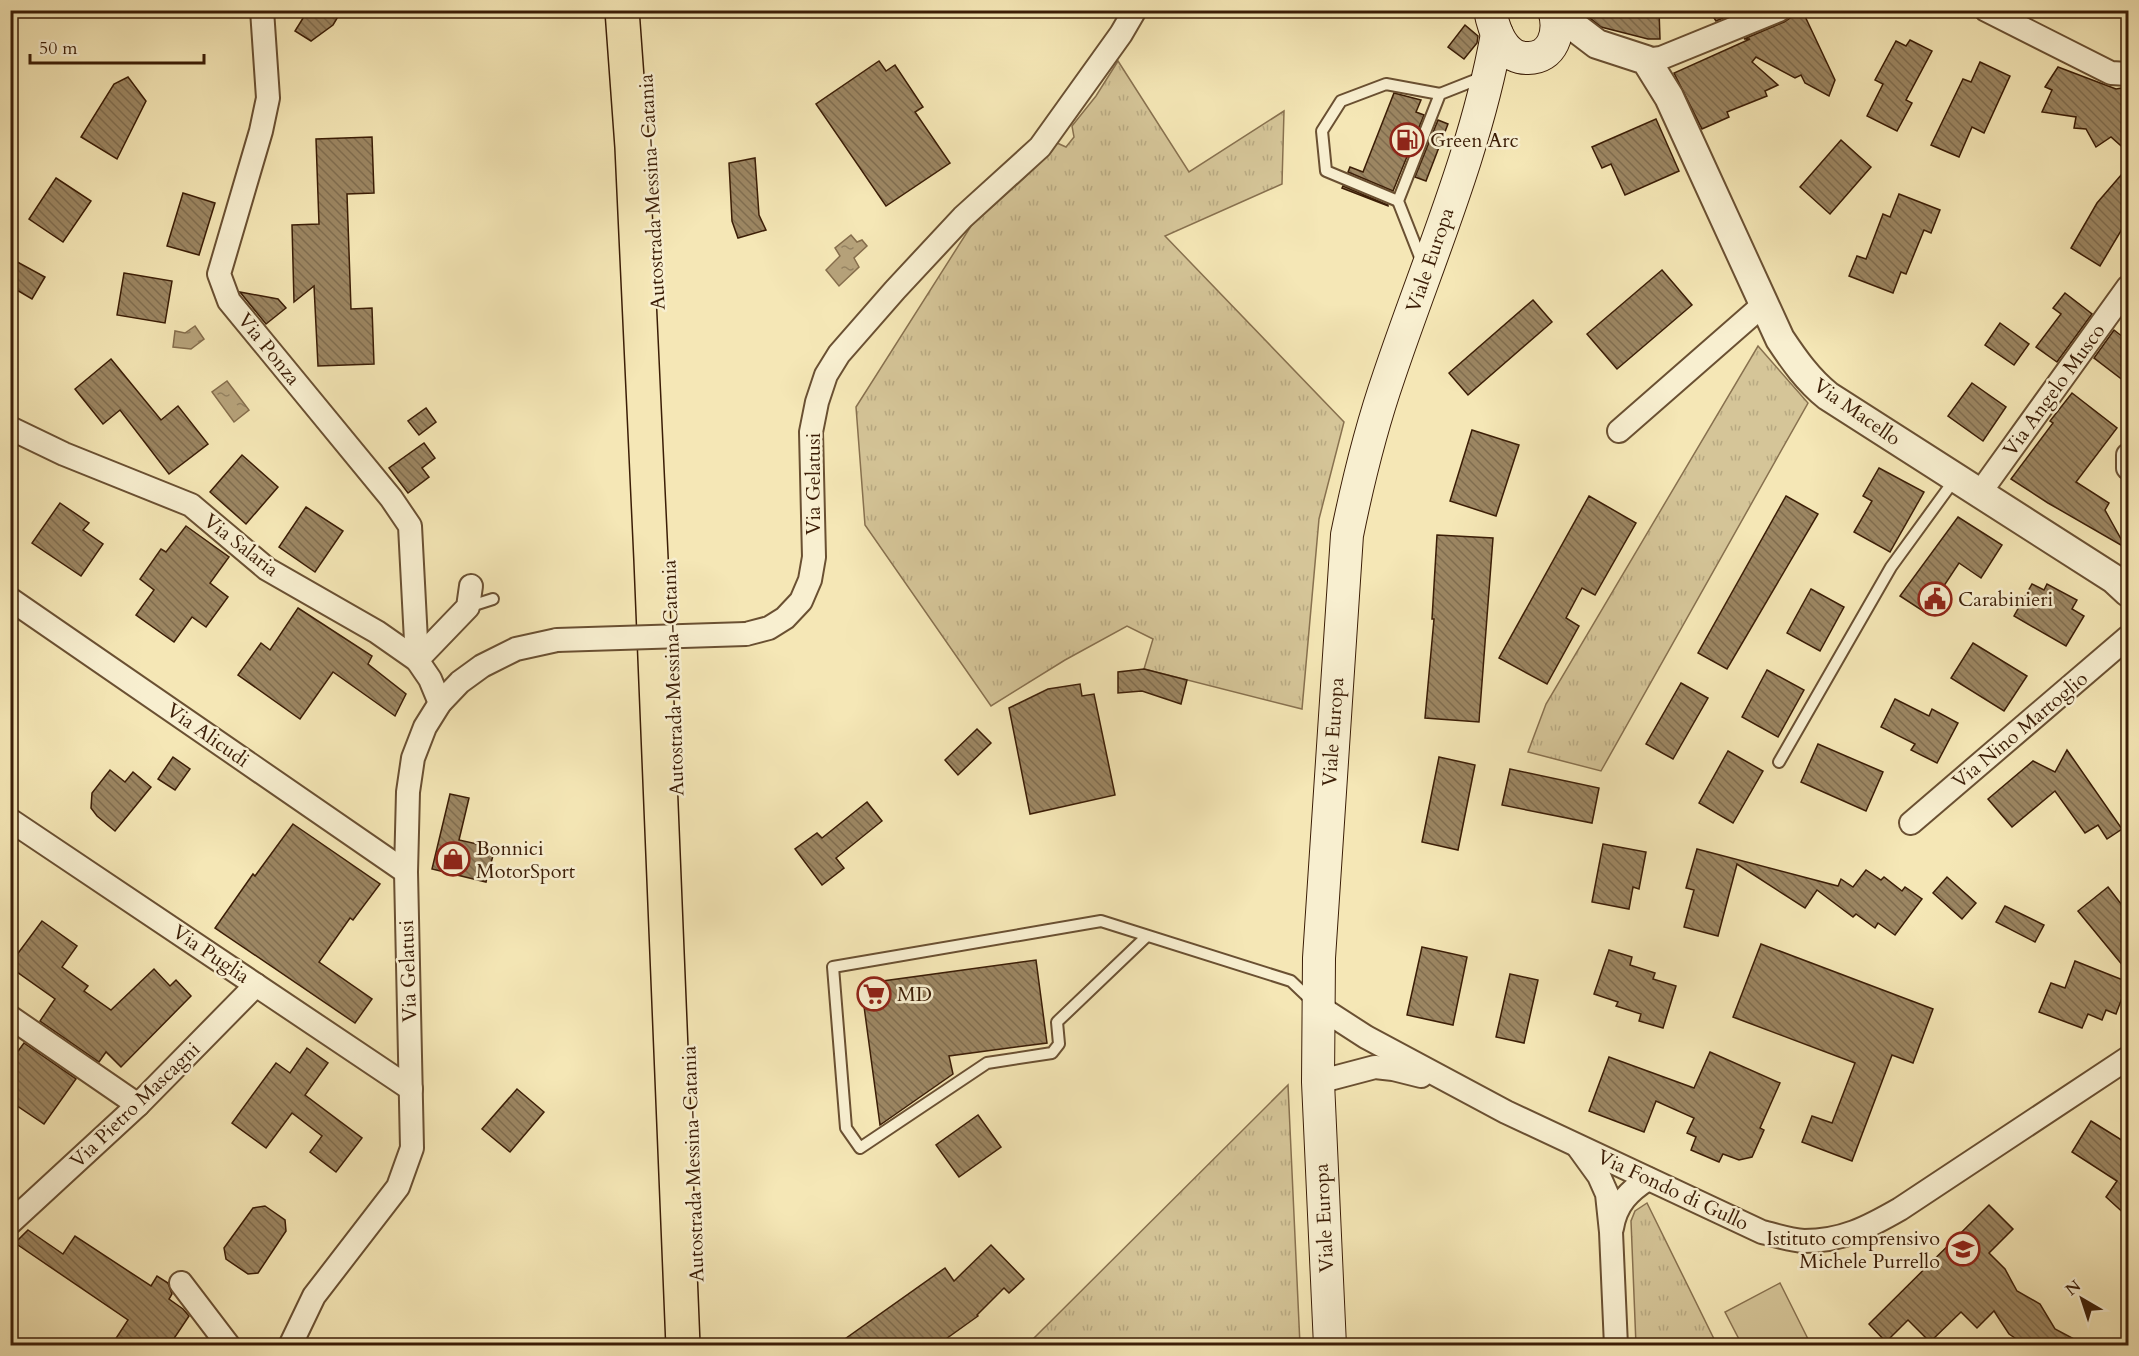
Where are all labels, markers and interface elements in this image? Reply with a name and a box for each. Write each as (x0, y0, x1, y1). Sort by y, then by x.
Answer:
scale bar (30, 27, 204, 65)
text: 50 m (39, 36, 78, 61)
street label: Autostrada Messina-Catania (632, 73, 672, 311)
fuel station icon: Green Arc (1389, 122, 1425, 158)
place label: Green Arc (1430, 127, 1519, 154)
street label: Viale Europa (1399, 204, 1461, 316)
street label: Via Ponza (231, 307, 307, 391)
street label: Via Angelo Musco (1997, 318, 2111, 462)
street label: Via Macello (1808, 372, 1906, 452)
street label: Via Gelatusi (800, 432, 827, 535)
street label: Via Salaria (198, 507, 284, 583)
street label: Autostrada Messina-Catania (655, 559, 691, 797)
public building icon: Carabinieri (1917, 581, 1953, 617)
place label: Carabinieri (1958, 586, 2054, 613)
street label: Via Nino Martoglio (1947, 665, 2094, 795)
street label: Viale Europa (1316, 676, 1350, 787)
street label: Via Alicudi (161, 697, 255, 774)
place label: Bonnici MotorSport (476, 835, 576, 885)
shop icon: Bonnici MotorSport (435, 841, 471, 877)
street label: Via Puglia (167, 918, 255, 990)
street label: Via Gelatusi (393, 919, 423, 1023)
supermarket icon: MD (856, 976, 892, 1012)
place label: MD (897, 981, 932, 1008)
street label: Via Pietro Mascagni (64, 1036, 206, 1174)
street label: Autostrada Messina-Catania (675, 1045, 711, 1283)
street label: Via Fondo di Gullo (1593, 1143, 1753, 1237)
street label: Viale Europa (1308, 1162, 1340, 1273)
place label: Istituto comprensivo Michele Purrello (1766, 1225, 1940, 1275)
school or university icon: Istituto comprensivo Michele Purrello (1945, 1231, 1981, 1267)
north arrow (2052, 1269, 2112, 1329)
text: N (2061, 1275, 2086, 1301)

